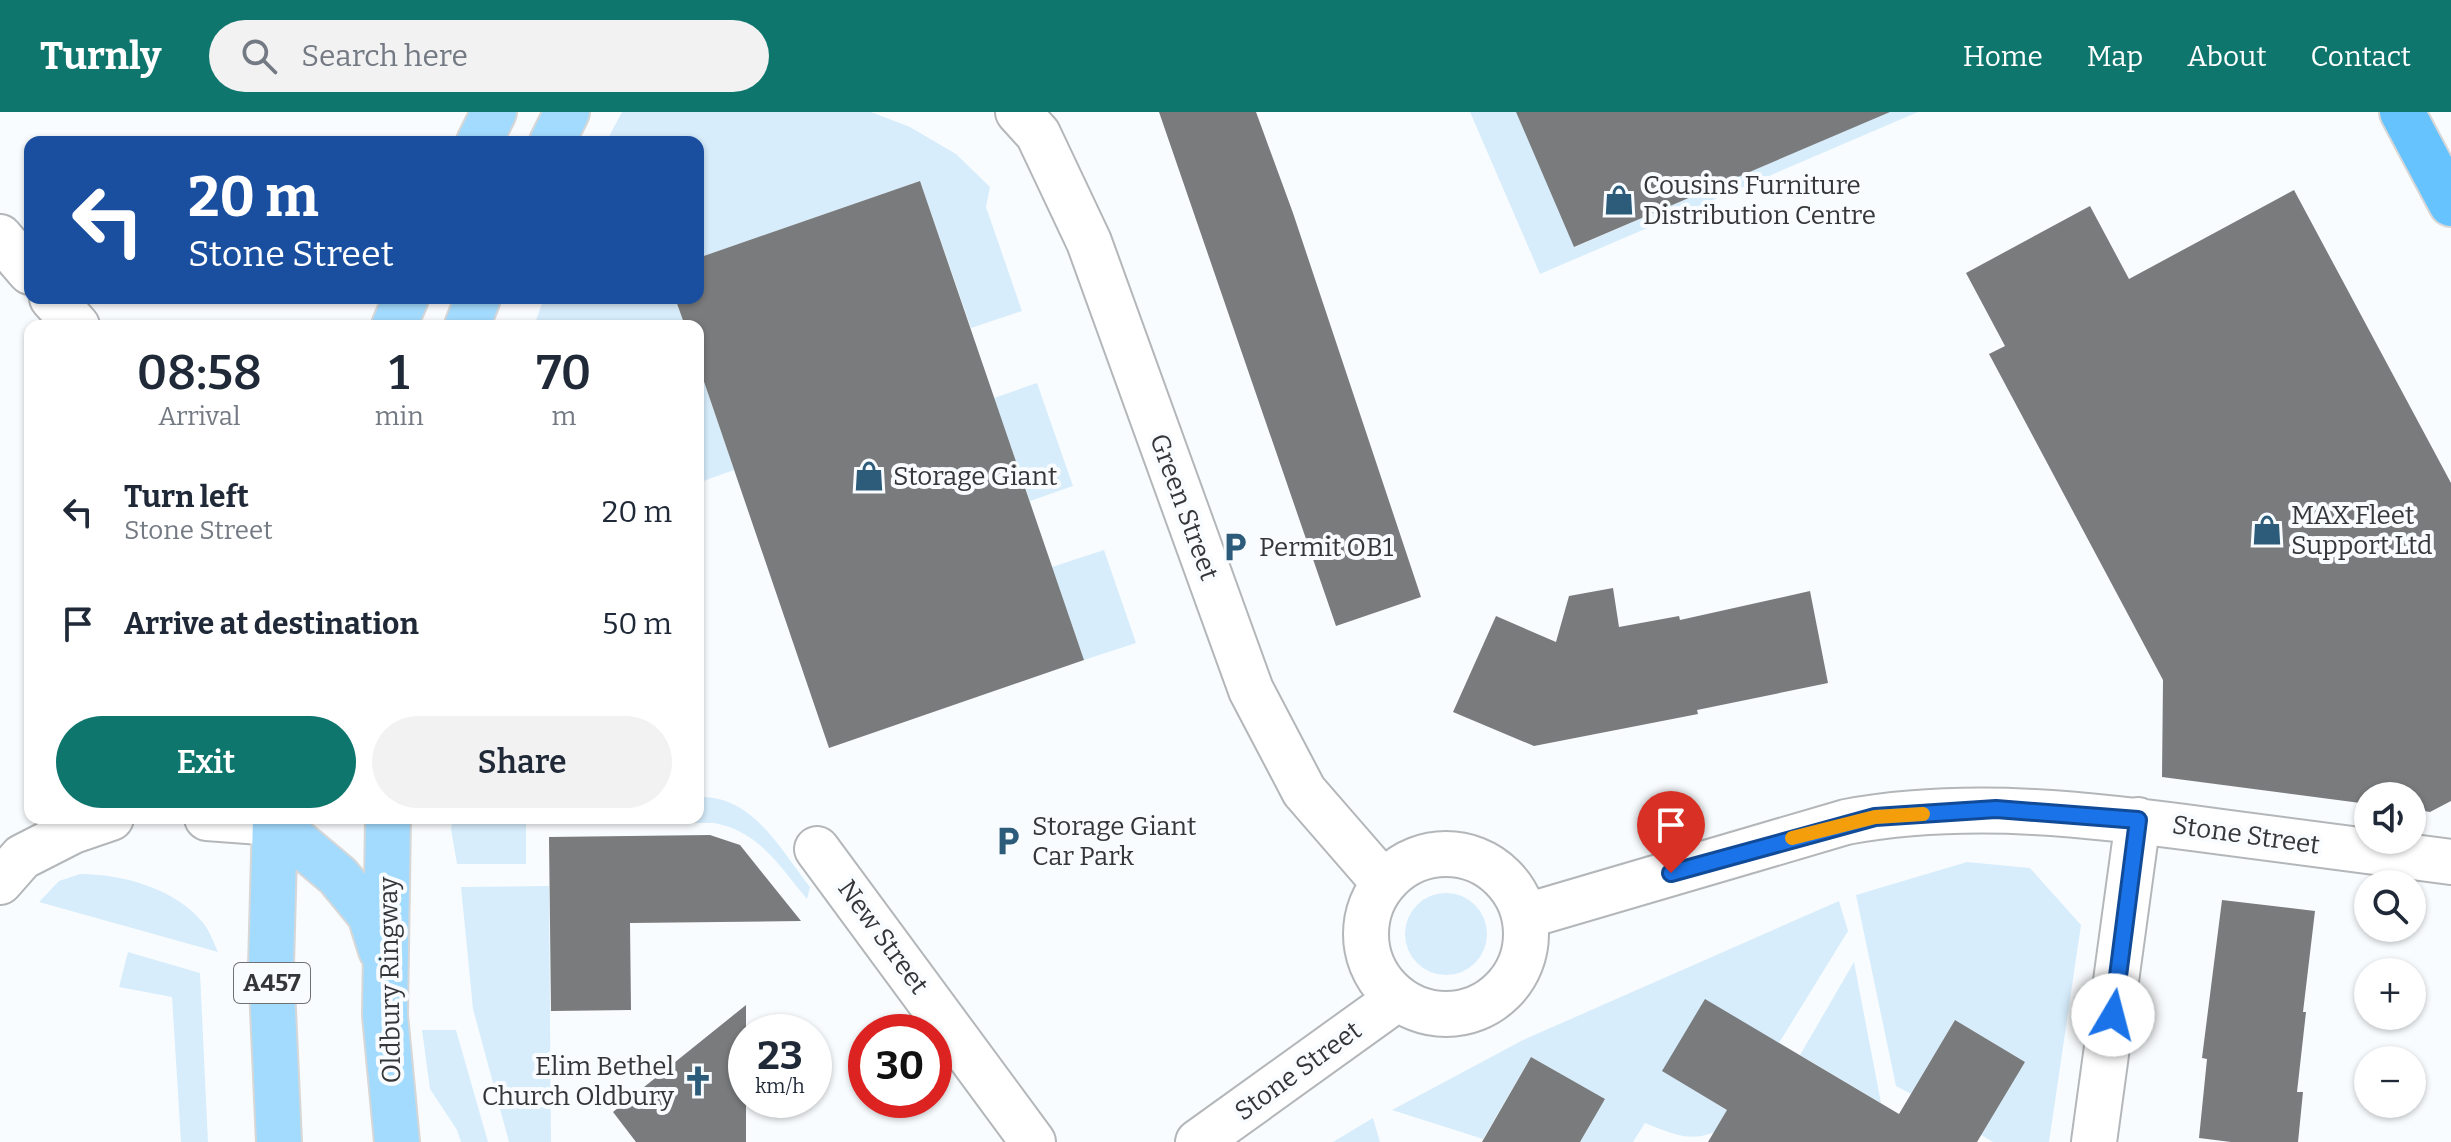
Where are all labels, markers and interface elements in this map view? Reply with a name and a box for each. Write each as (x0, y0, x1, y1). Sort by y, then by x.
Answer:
search box (209, 20, 769, 92)
text: Turnly (40, 33, 161, 79)
icon: search (237, 34, 281, 78)
text: Search here (301, 38, 468, 74)
text: Home (1963, 40, 2043, 73)
text: Map (2087, 40, 2143, 73)
text: About (2187, 40, 2267, 73)
text: Contact (2311, 40, 2411, 73)
text: 20 m (188, 164, 319, 231)
icon: left (56, 168, 160, 272)
place label: Cousins Furniture Distribution Centre (1643, 170, 1876, 231)
shop icon: Cousins Furniture Distribution Centre (1602, 183, 1636, 217)
text: Stone Street (188, 232, 394, 276)
text: 08:58 (137, 344, 262, 402)
text: 1 (389, 344, 409, 402)
text: 70 (536, 344, 591, 402)
text: Arrival (158, 401, 241, 432)
text: min (375, 401, 424, 432)
text: m (551, 401, 576, 432)
street label: Green Street (1143, 430, 1225, 585)
shop icon: Storage Giant (852, 459, 886, 493)
place label: Storage Giant (893, 461, 1058, 492)
text: Turn left (124, 479, 249, 515)
icon: left (56, 490, 100, 534)
text: 20 m (602, 494, 672, 530)
place label: MAX Fleet Support Ltd (2291, 500, 2433, 561)
shop icon: MAX Fleet Support Ltd (2250, 513, 2284, 547)
text: Stone Street (124, 515, 273, 546)
parking icon: Permit OB1 (1218, 530, 1252, 564)
place label: Permit OB1 (1259, 532, 1394, 563)
icon: arrive (56, 602, 100, 646)
text: Arrive at destination (124, 606, 419, 642)
text: 50 m (602, 606, 672, 642)
button: Exit (56, 716, 356, 808)
button: Share (372, 716, 672, 808)
map controls (2354, 782, 2426, 1118)
button: sound (2354, 782, 2426, 854)
pin (1637, 791, 1705, 873)
icon: arrive (1649, 803, 1693, 847)
street label: Stone Street (2170, 809, 2322, 861)
place label: Storage Giant Car Park (1032, 811, 1197, 872)
parking icon: Storage Giant Car Park (991, 824, 1025, 858)
button: search (2354, 870, 2426, 942)
street label: New Street (831, 874, 935, 1001)
street label: Oldbury Ringway (373, 876, 407, 1084)
button: + (2354, 958, 2426, 1030)
road number: A457 (234, 963, 310, 1003)
position arrow (2071, 973, 2155, 1057)
speed limit sign: 30 (848, 1014, 952, 1118)
street label: Stone Street (1229, 1014, 1368, 1127)
text: 23 (757, 1032, 803, 1080)
button: − (2354, 1046, 2426, 1118)
place label: Elim Bethel Church Oldbury (482, 1051, 674, 1112)
church icon: Elim Bethel Church Oldbury (681, 1064, 715, 1098)
text: km/h (755, 1074, 805, 1098)

